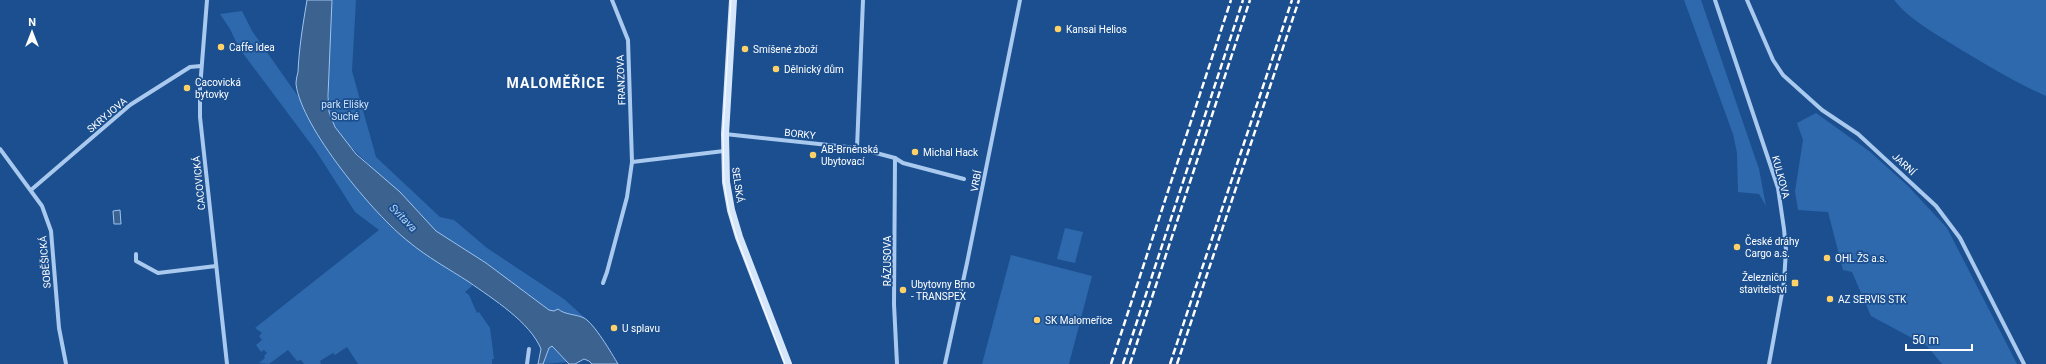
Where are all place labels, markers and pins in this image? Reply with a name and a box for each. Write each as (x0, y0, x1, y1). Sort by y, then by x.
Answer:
marker: Kansai Helios (1053, 24, 1063, 34)
place label: Kansai Helios (1066, 24, 1127, 35)
marker: Caffe Idea (216, 42, 226, 52)
place label: Caffe Idea (229, 42, 275, 53)
marker: Smíšené zboží (740, 44, 750, 54)
place label: Smíšené zboží (753, 44, 818, 55)
marker: Dělnický dům (771, 64, 781, 74)
place label: Dělnický dům (784, 64, 844, 75)
place label: Cacovická bytovky (195, 77, 241, 100)
marker: Cacovická bytovky (182, 83, 192, 93)
place label: AB-Brněnská Ubytovací (821, 144, 878, 167)
marker: Michal Hack (910, 147, 920, 157)
place label: Michal Hack (923, 147, 979, 158)
marker: AB-Brněnská Ubytovací (808, 150, 818, 160)
place label: České dráhy Cargo a.s. (1745, 234, 1800, 259)
marker: České dráhy Cargo a.s. (1732, 242, 1742, 252)
place label: OHL ŽS a.s. (1835, 252, 1887, 264)
marker: OHL ŽS a.s. (1822, 253, 1832, 263)
place label: Železniční stavitelství (1739, 271, 1788, 295)
marker: Železniční stavitelství (1790, 278, 1800, 288)
place label: Ubytovny Brno - TRANSPEX (911, 279, 975, 302)
marker: Ubytovny Brno - TRANSPEX (898, 285, 908, 295)
marker: AZ SERVIS STK (1825, 294, 1835, 304)
place label: AZ SERVIS STK (1838, 294, 1907, 305)
marker: SK Malomeřice (1032, 315, 1042, 325)
place label: SK Malomeřice (1045, 315, 1112, 326)
marker: U splavu (609, 323, 619, 333)
place label: U splavu (622, 323, 660, 334)

